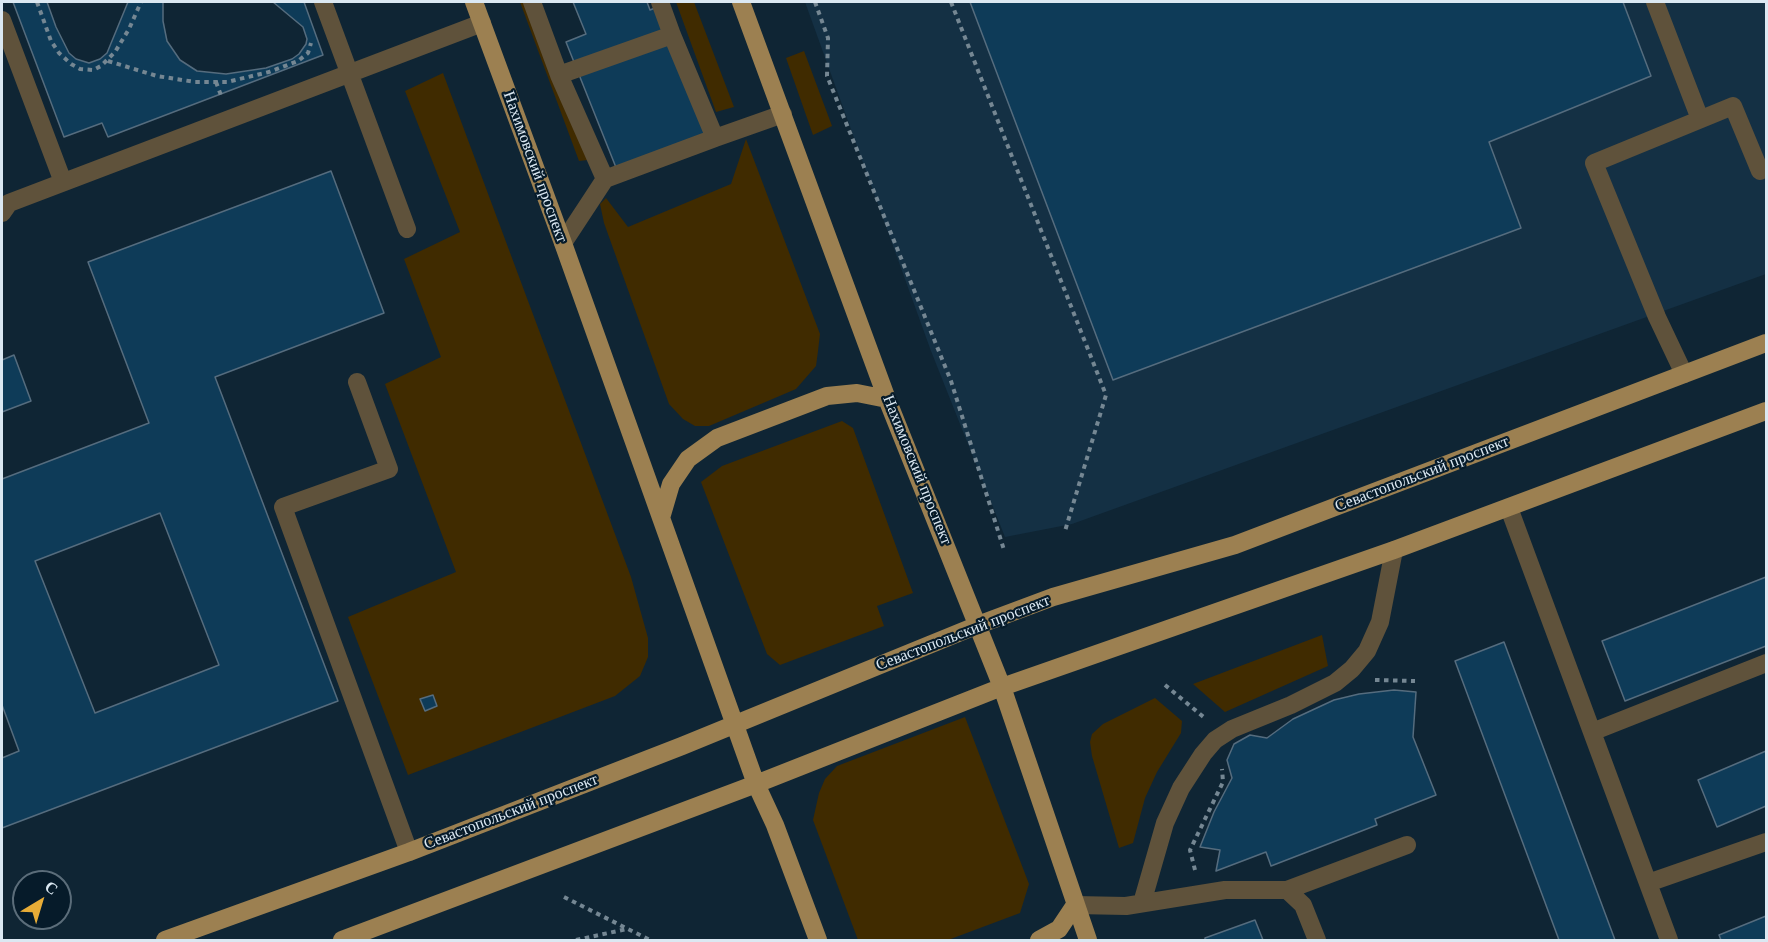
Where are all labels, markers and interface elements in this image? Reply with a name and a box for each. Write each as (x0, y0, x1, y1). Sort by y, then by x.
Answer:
street label: Нахимовский проспект (499, 89, 571, 245)
street label: Нахимовский проспект (878, 392, 956, 548)
street label: Севастопольский проспект (1332, 432, 1512, 516)
street label: Севастопольский проспект (873, 591, 1053, 675)
street label: Севастопольский проспект (421, 770, 601, 854)
north arrow (12, 870, 72, 930)
text: С (41, 876, 63, 899)

